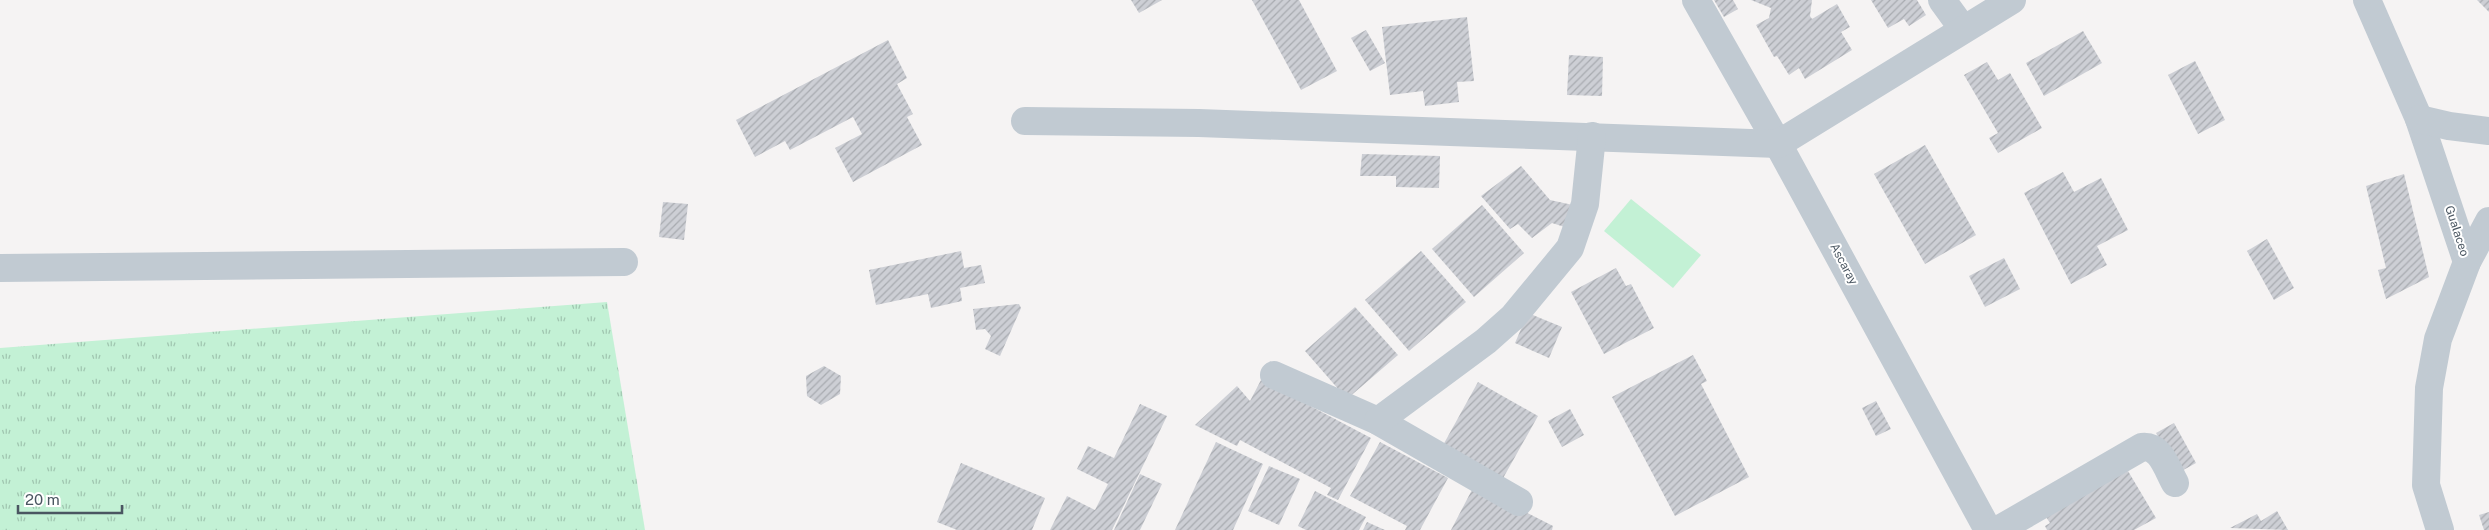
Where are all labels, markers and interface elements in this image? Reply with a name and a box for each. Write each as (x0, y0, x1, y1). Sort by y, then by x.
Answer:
street label: Gualaceo (2442, 204, 2472, 258)
street label: Ascaray (1827, 241, 1861, 288)
scale bar (18, 482, 121, 514)
text: 20 m (25, 491, 60, 508)

